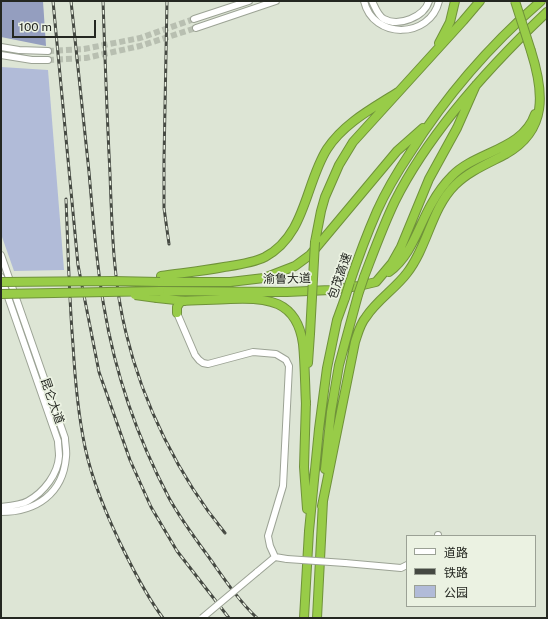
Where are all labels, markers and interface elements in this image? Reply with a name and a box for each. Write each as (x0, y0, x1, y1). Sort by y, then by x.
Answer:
scale bar (14, 12, 98, 38)
text: 100 m (19, 20, 52, 34)
street label: 包茂高速 (325, 251, 355, 301)
street label: 渝鲁大道 (263, 271, 311, 287)
street label: 昆仑大道 (37, 376, 67, 426)
legend (406, 535, 536, 607)
text: 道路 (444, 546, 468, 560)
text: 铁路 (444, 566, 468, 580)
text: 公园 (444, 586, 468, 600)

